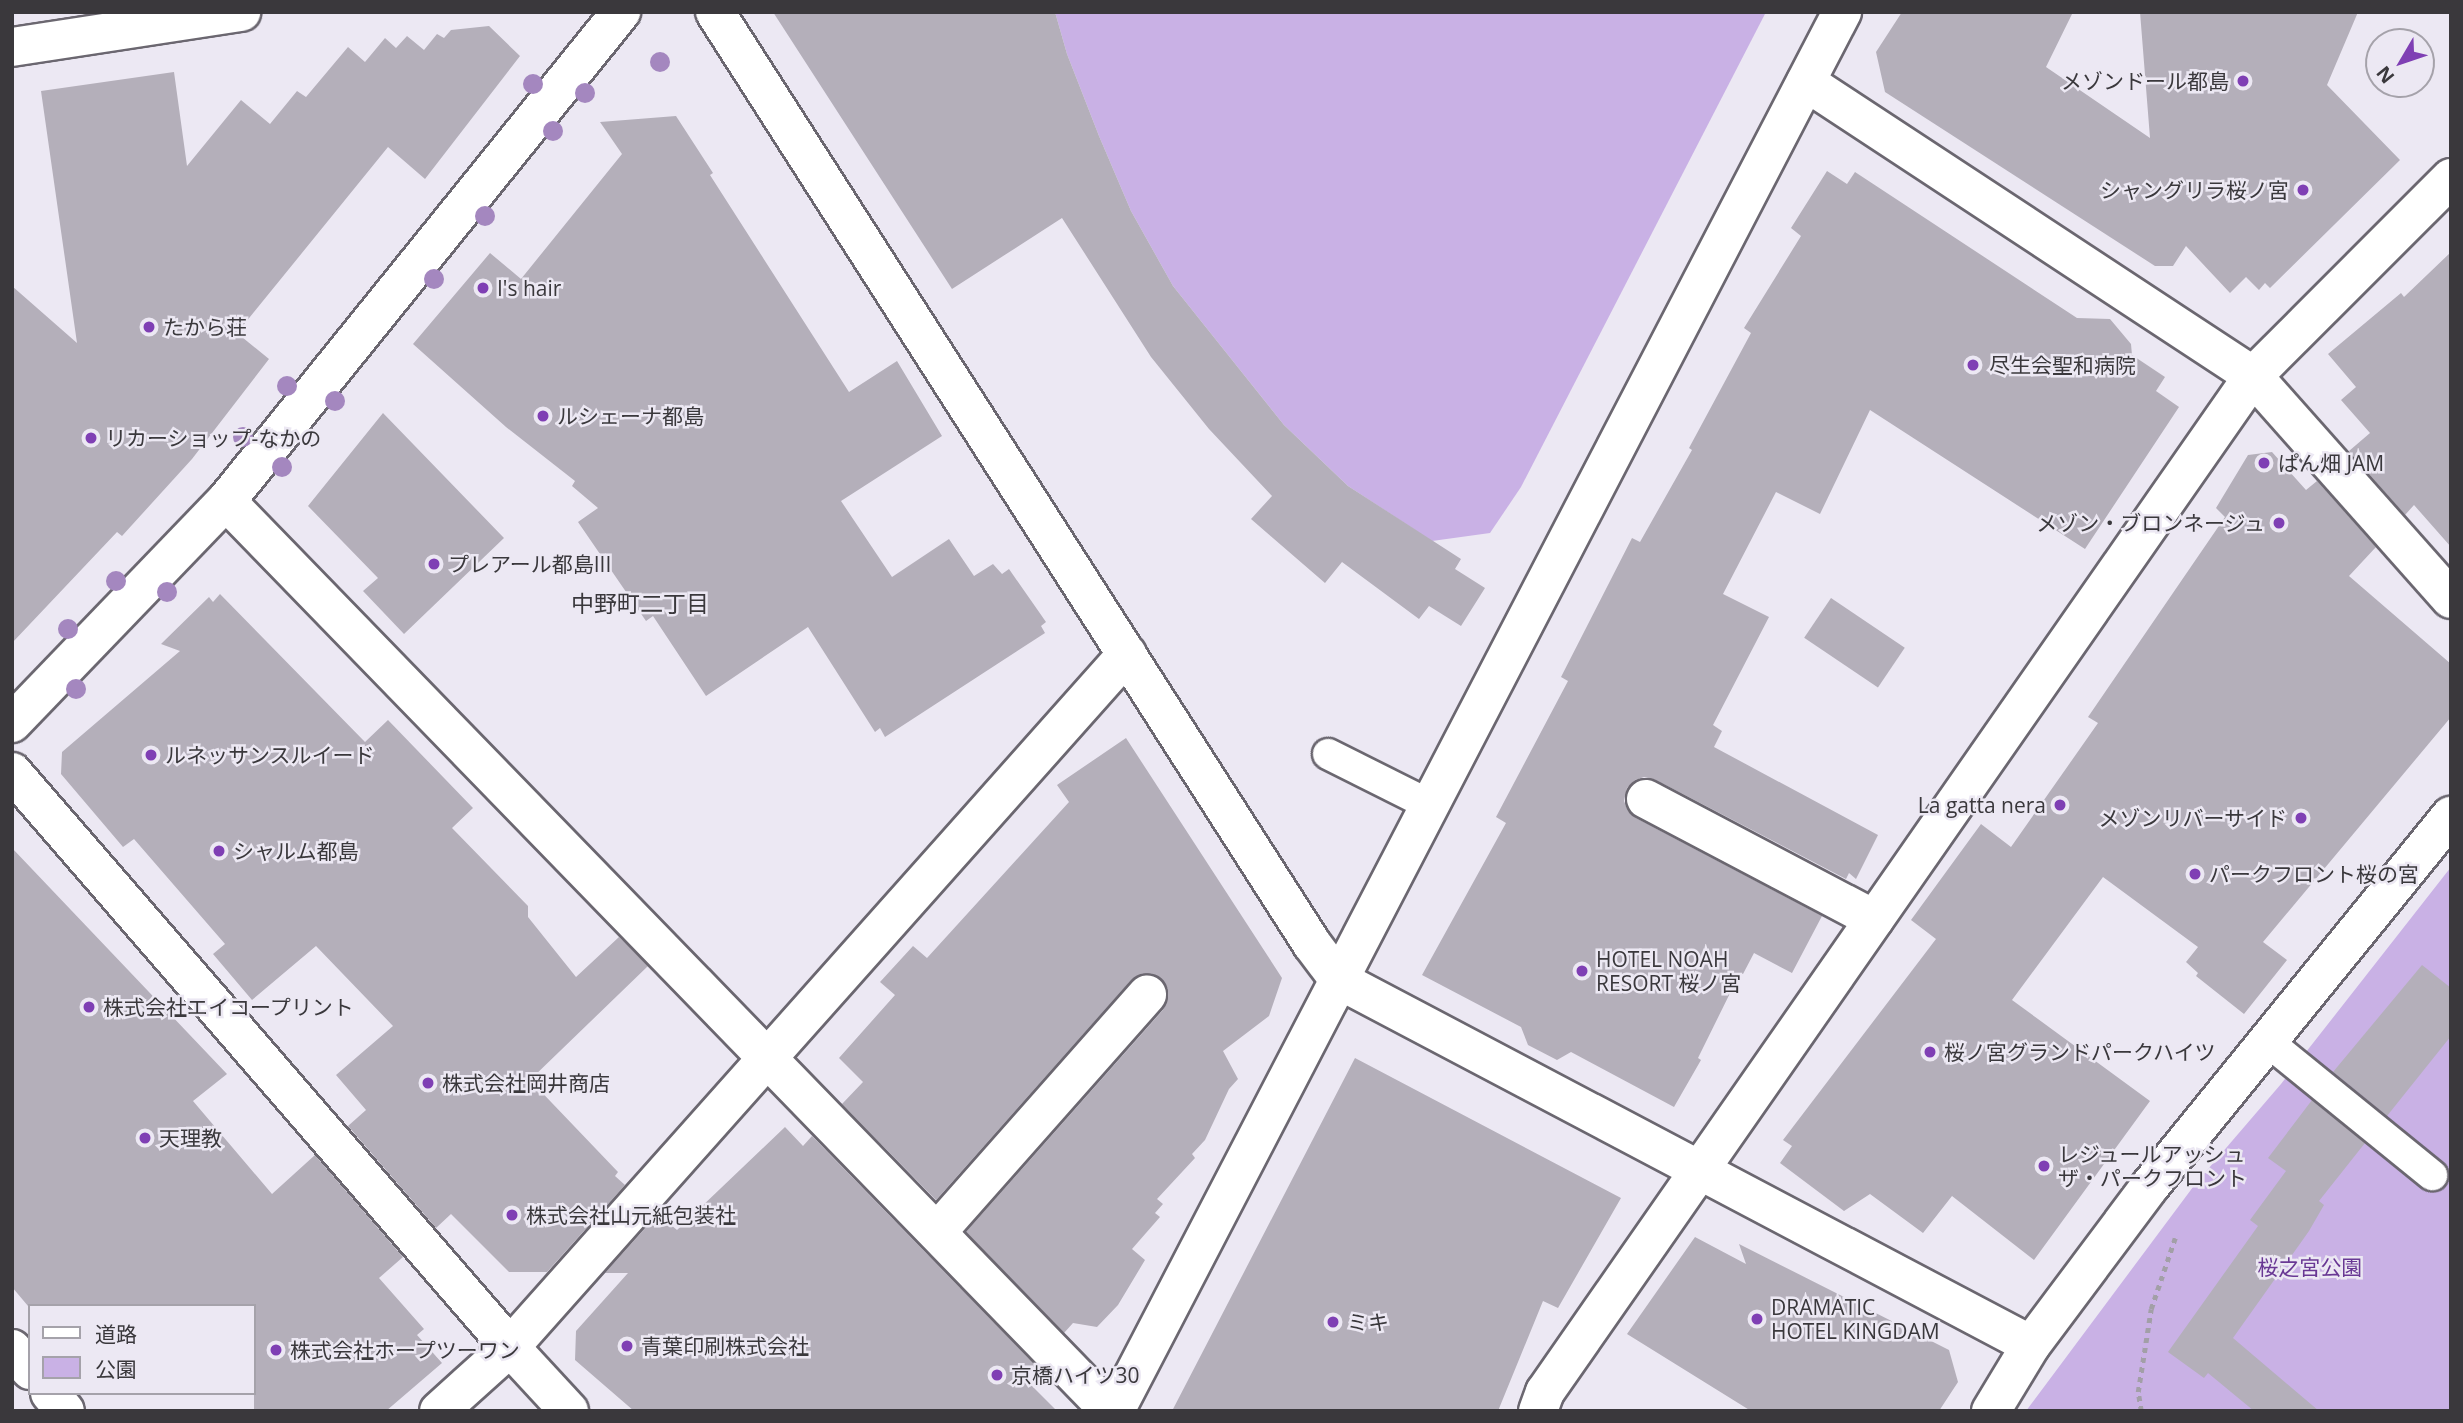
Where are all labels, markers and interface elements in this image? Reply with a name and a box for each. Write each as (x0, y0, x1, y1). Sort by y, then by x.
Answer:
north arrow (2365, 28, 2435, 98)
text: N (2370, 61, 2400, 89)
place label: メゾンドール都島 (2061, 68, 2229, 94)
marker: メゾンドール都島 (2235, 73, 2251, 89)
place label: シャングリラ桜ノ宮 (2100, 177, 2289, 203)
marker: シャングリラ桜ノ宮 (2295, 182, 2311, 198)
place label: I's hair (497, 275, 561, 301)
marker: I's hair (475, 280, 491, 296)
place label: たから荘 (163, 314, 247, 340)
marker: たから荘 (141, 319, 157, 335)
place label: 尽生会聖和病院 (1989, 352, 2136, 378)
marker: 尽生会聖和病院 (1963, 355, 1983, 375)
place label: ルシェーナ都島 (557, 403, 704, 429)
marker: ルシェーナ都島 (535, 408, 551, 424)
place label: リカーショップ-なかの (105, 425, 322, 451)
marker: リカーショップ-なかの (83, 430, 99, 446)
place label: ぱん畑 JAM (2278, 450, 2384, 476)
marker: ぱん畑 JAM (2256, 455, 2272, 471)
place label: メゾン・ブロンネージュ (2034, 510, 2265, 536)
marker: メゾン・ブロンネージュ (2271, 515, 2287, 531)
place label: プレアール都島III (448, 551, 611, 577)
marker: プレアール都島III (426, 556, 442, 572)
district label: 中野町二丁目 (571, 589, 709, 617)
place label: ルネッサンスルイード (165, 742, 375, 768)
marker: ルネッサンスルイード (143, 747, 159, 763)
place label: La gatta nera (1918, 792, 2046, 818)
marker: La gatta nera (2052, 797, 2068, 813)
place label: メゾンリバーサイド (2098, 805, 2287, 831)
marker: メゾンリバーサイド (2293, 810, 2309, 826)
place label: シャルム都島 (233, 838, 359, 864)
marker: シャルム都島 (211, 843, 227, 859)
place label: パークフロント桜の宮 (2209, 861, 2419, 887)
marker: パークフロント桜の宮 (2187, 866, 2203, 882)
place label: HOTEL NOAH RESORT 桜ノ宮 (1596, 946, 1741, 996)
marker: HOTEL NOAH RESORT 桜ノ宮 (1574, 963, 1590, 979)
place label: 株式会社エイコープリント (103, 994, 355, 1020)
marker: 株式会社エイコープリント (81, 999, 97, 1015)
place label: 桜ノ宮グランドパークハイツ (1944, 1039, 2217, 1065)
marker: 桜ノ宮グランドパークハイツ (1922, 1044, 1938, 1060)
place label: 株式会社岡井商店 (442, 1070, 610, 1096)
marker: 株式会社岡井商店 (420, 1075, 436, 1091)
place label: 天理教 (159, 1125, 222, 1151)
marker: 天理教 (137, 1130, 153, 1146)
place label: レジュールアッシュ ザ・パークフロント (2058, 1141, 2247, 1191)
marker: レジュールアッシュ ザ・パークフロント (2036, 1158, 2052, 1174)
place label: 株式会社山元紙包装社 (526, 1202, 736, 1228)
marker: 株式会社山元紙包装社 (504, 1207, 520, 1223)
park label: 桜之宮公園 (2258, 1254, 2362, 1280)
place label: DRAMATIC HOTEL KINGDAM (1771, 1294, 1940, 1344)
legend (28, 1304, 256, 1395)
place label: ミキ (1347, 1309, 1389, 1335)
marker: DRAMATIC HOTEL KINGDAM (1749, 1311, 1765, 1327)
marker: ミキ (1325, 1314, 1341, 1330)
text: 道路 (95, 1320, 137, 1348)
place label: 青葉印刷株式会社 (641, 1333, 809, 1359)
place label: 株式会社ホープツーワン (290, 1337, 521, 1363)
marker: 青葉印刷株式会社 (619, 1338, 635, 1354)
marker: 株式会社ホープツーワン (268, 1342, 284, 1358)
text: 公園 (95, 1355, 137, 1383)
place label: 京橋ハイツ30 (1011, 1362, 1140, 1388)
marker: 京橋ハイツ30 (989, 1367, 1005, 1383)

